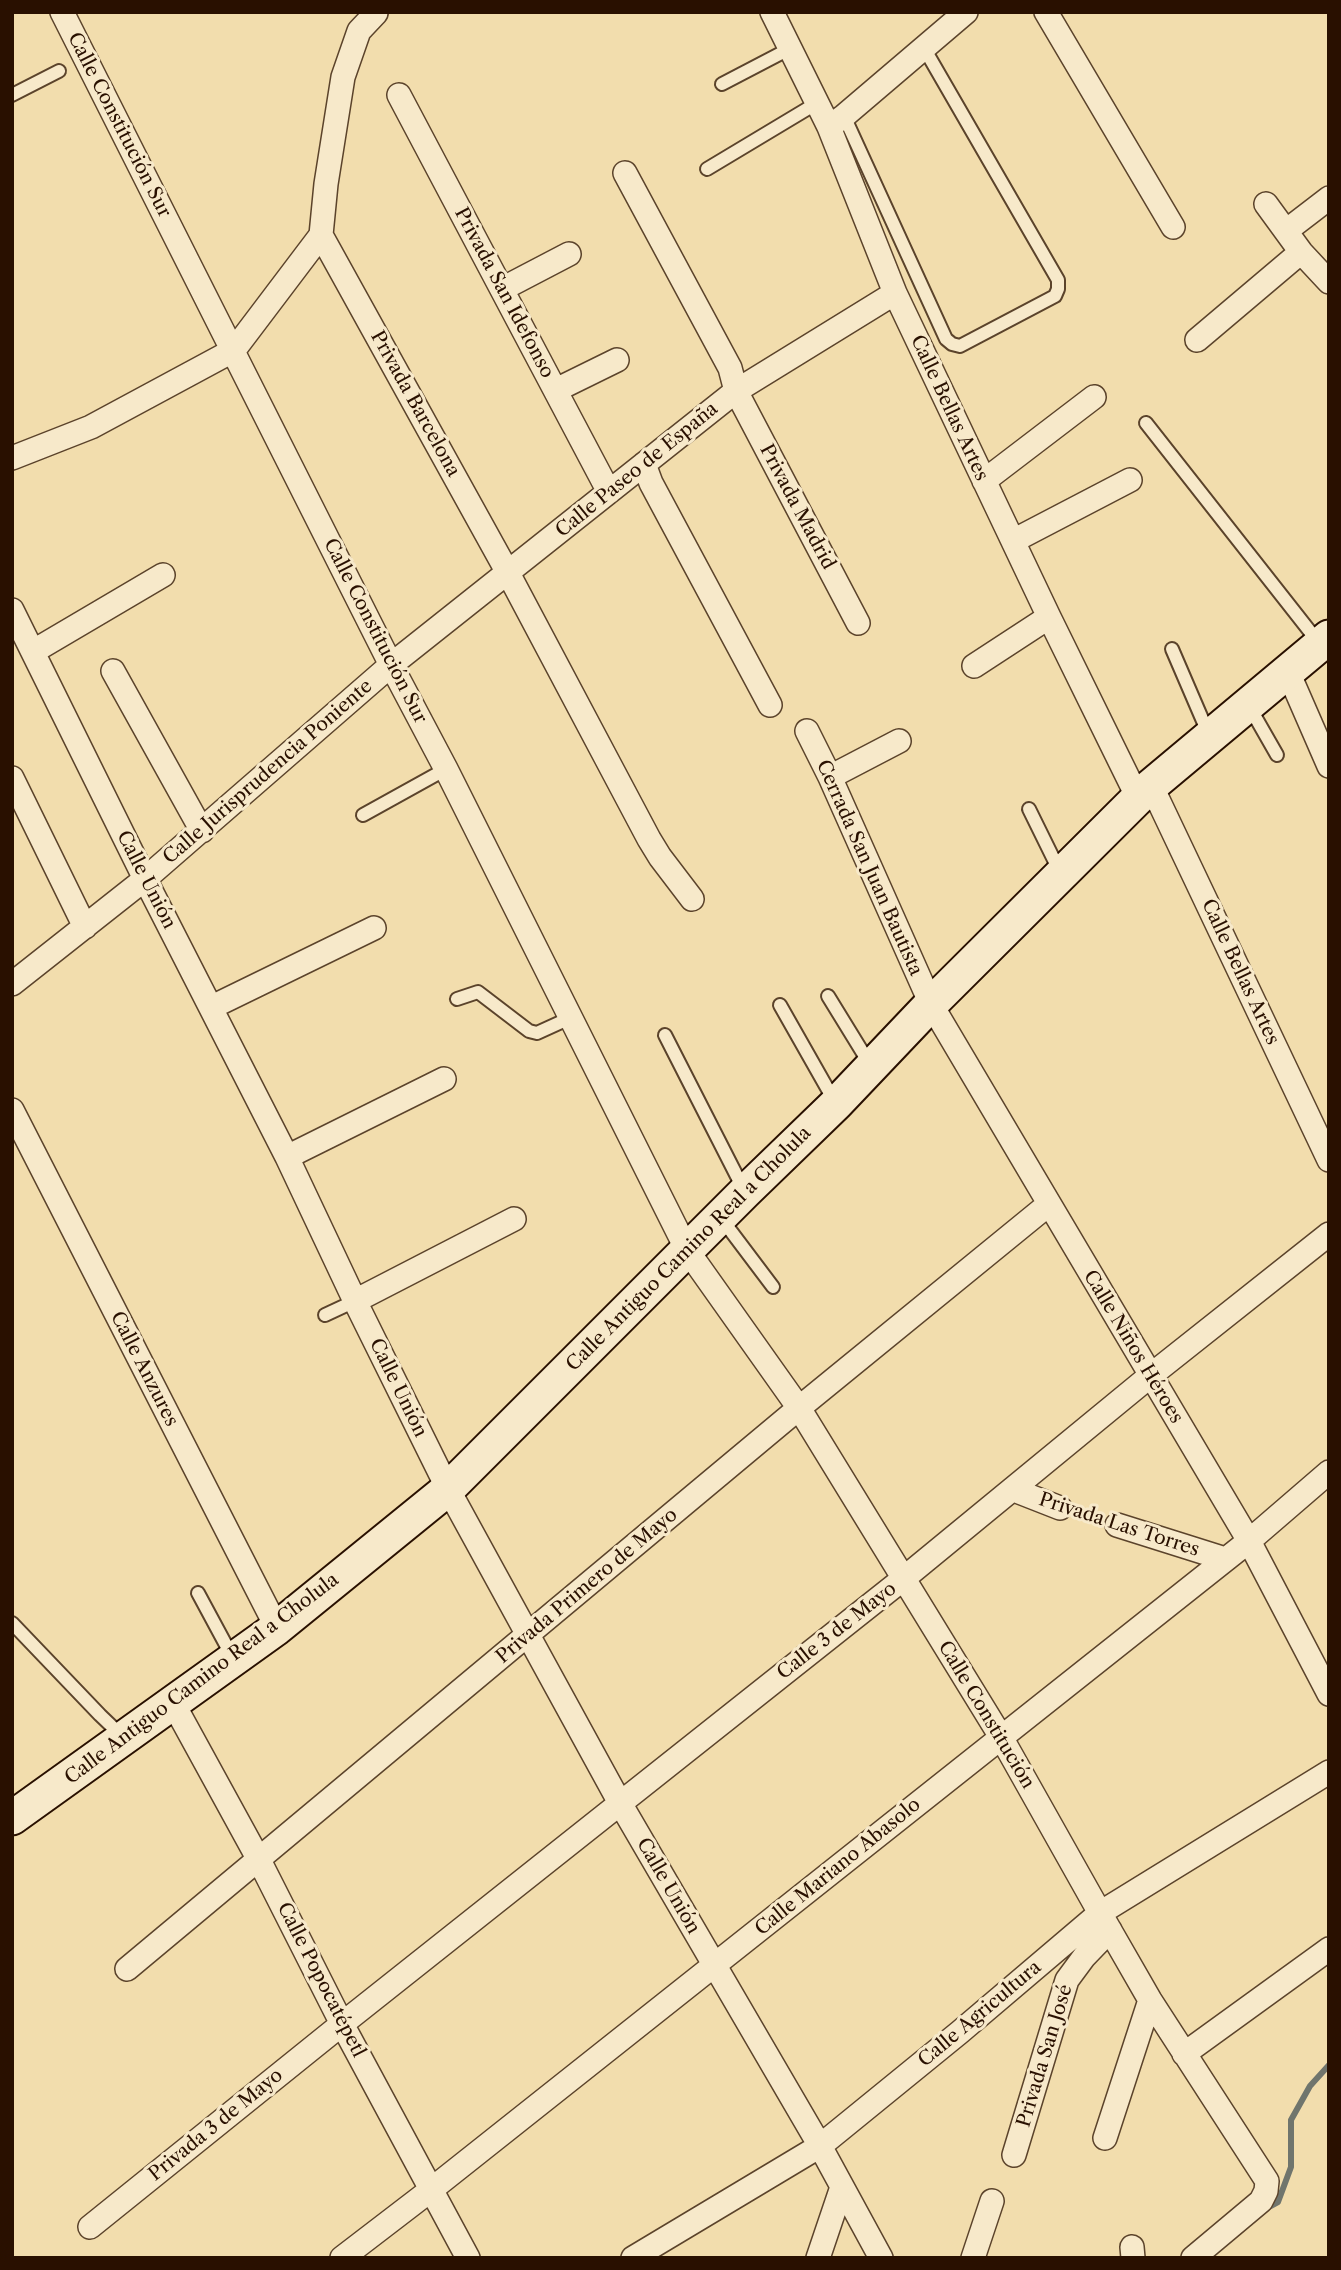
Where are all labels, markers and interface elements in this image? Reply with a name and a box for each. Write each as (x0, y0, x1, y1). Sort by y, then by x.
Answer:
street label: Calle Constitución Sur (62, 29, 176, 221)
street label: Privada San Idefonso (449, 204, 559, 382)
street label: Privada Barcelona (365, 327, 465, 481)
street label: Calle Bellas Artes (905, 332, 993, 484)
street label: Calle Paseo de España (551, 398, 723, 542)
street label: Privada Madrid (754, 440, 840, 574)
street label: Calle Constitución Sur (318, 535, 432, 727)
street label: Calle Jurisprudencia Poniente (159, 675, 377, 869)
street label: Cerrada San Juan Bautista (811, 757, 927, 979)
street label: Calle Unión (112, 827, 180, 933)
street label: Calle Bellas Artes (1196, 896, 1284, 1048)
street label: Calle Antiguo Camino Real a Cholula (562, 1122, 816, 1376)
street label: Calle Niños Héroes (1078, 1266, 1188, 1428)
street label: Calle Anzures (105, 1308, 183, 1430)
street label: Calle Unión (364, 1335, 432, 1441)
street label: Privada Las Torres (1036, 1488, 1202, 1562)
street label: Privada Primero de Mayo (492, 1504, 682, 1668)
street label: Calle Antiguo Camino Real a Cholula (61, 1569, 343, 1789)
street label: Calle 3 de Mayo (773, 1577, 901, 1685)
street label: Calle Constitución (933, 1637, 1039, 1793)
street label: Calle Mariano Abasolo (751, 1793, 925, 1941)
street label: Calle Unión (631, 1834, 705, 1938)
street label: Calle Popocatépetl (272, 1899, 370, 2061)
street label: Calle Agricultura (914, 1956, 1046, 2072)
street label: Privada San José (1012, 1982, 1078, 2130)
street label: Privada 3 de Mayo (144, 2064, 288, 2186)

